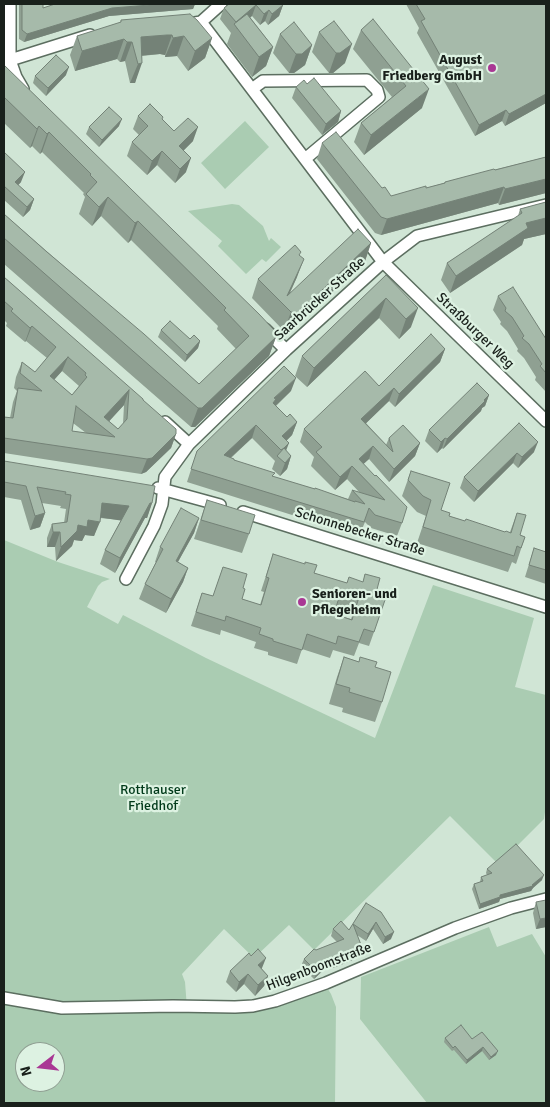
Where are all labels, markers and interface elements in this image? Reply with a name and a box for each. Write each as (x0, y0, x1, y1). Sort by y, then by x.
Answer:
place label: August Friedberg GmbH (382, 52, 482, 84)
marker: August Friedberg GmbH (486, 62, 498, 74)
street label: Saarbrücker Straße (271, 254, 369, 344)
street label: Straßburger Weg (432, 290, 518, 372)
street label: Schonnebecker Straße (293, 504, 427, 560)
place label: Senioren- und Pflegeheim (312, 586, 397, 618)
marker: Senioren- und Pflegeheim (296, 596, 308, 608)
park label: Rotthauser Friedhof (120, 782, 186, 814)
street label: Hilgenboomstraße (264, 939, 374, 995)
north arrow (15, 1042, 65, 1092)
text: N (17, 1064, 36, 1078)

